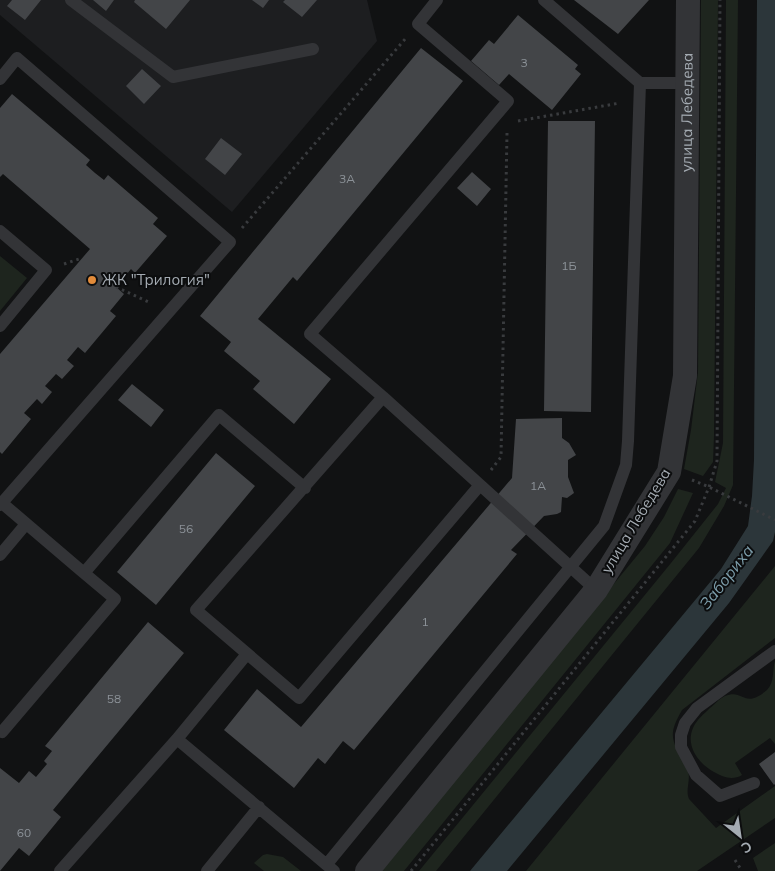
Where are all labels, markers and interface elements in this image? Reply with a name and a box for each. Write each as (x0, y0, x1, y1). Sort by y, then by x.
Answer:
street label: улица Лебедева (677, 53, 697, 172)
house number: 3 (520, 55, 528, 70)
house number: 3А (339, 171, 355, 186)
house number: 1Б (561, 258, 577, 273)
place label: ЖК "Трилогия" (102, 270, 210, 289)
marker: ЖК "Трилогия" (86, 274, 98, 286)
street label: улица Лебедева (597, 465, 674, 577)
house number: 1А (530, 478, 546, 493)
house number: 56 (179, 521, 193, 536)
water label: Забориха (695, 541, 758, 613)
house number: 1 (421, 614, 429, 629)
house number: 58 (107, 691, 121, 706)
north arrow (715, 811, 765, 861)
house number: 60 (17, 825, 31, 840)
text: С (738, 837, 755, 857)

